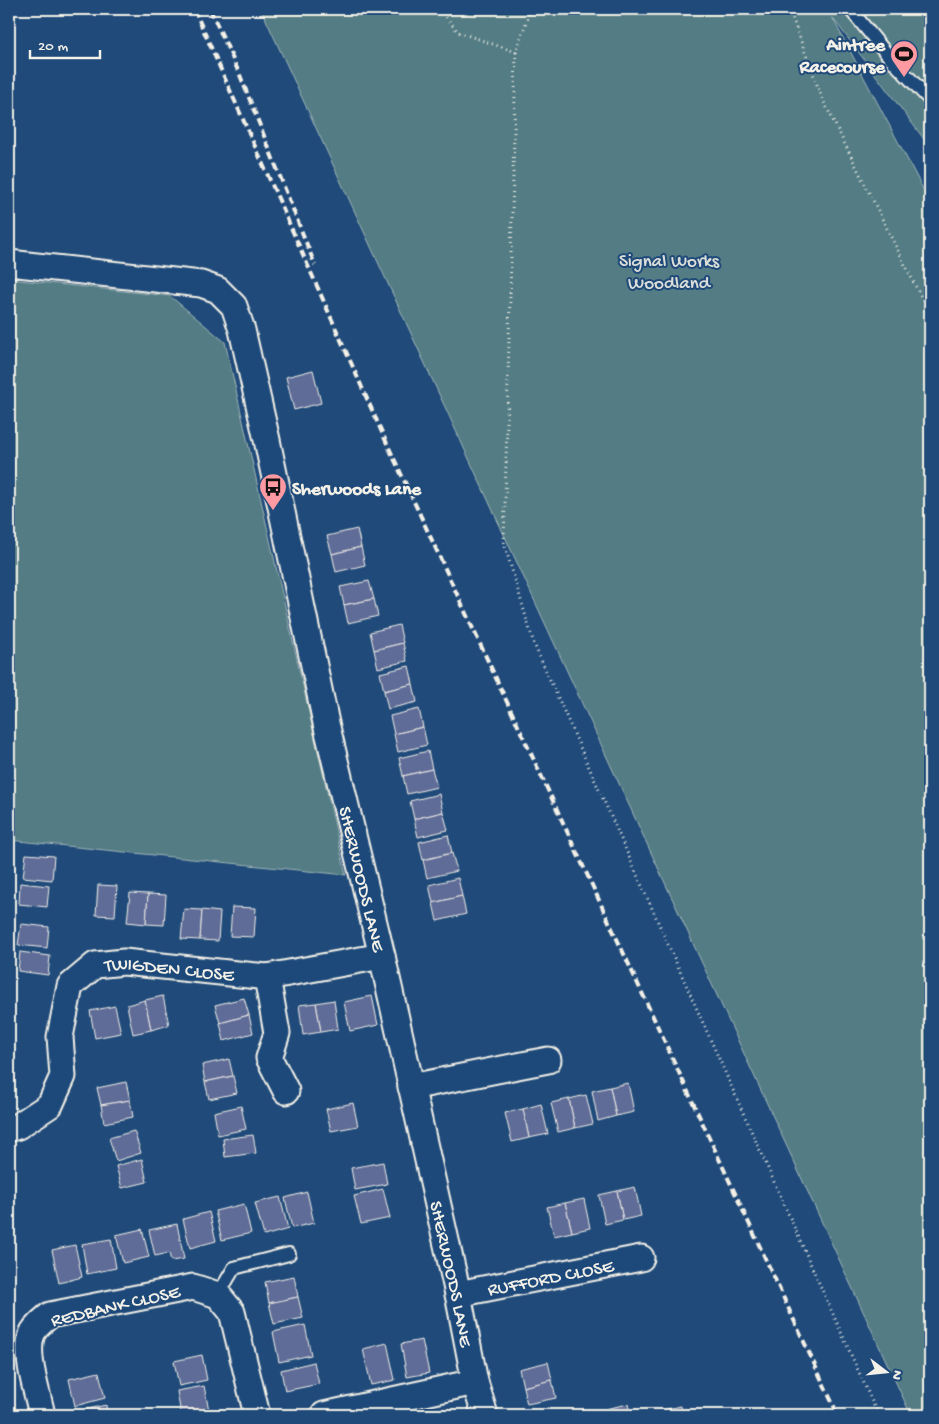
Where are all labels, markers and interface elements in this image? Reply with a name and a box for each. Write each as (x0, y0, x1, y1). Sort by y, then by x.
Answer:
scale bar (30, 28, 100, 60)
place label: Aintree Racecourse (798, 35, 886, 80)
text: 20 m (38, 38, 68, 56)
sports icon: Aintree Racecourse (889, 39, 919, 78)
park label: Signal Works Woodland (619, 251, 720, 296)
bus stop icon: Sherwoods Lane (258, 472, 288, 511)
place label: Sherwoods Lane (292, 479, 422, 502)
street label: SHERWOODS LANE (331, 804, 389, 956)
street label: TWIGDEN CLOSE (103, 954, 236, 989)
street label: SHERWOODS LANE (422, 1199, 476, 1350)
street label: RUFFORD CLOSE (486, 1255, 617, 1303)
street label: REDBANK CLOSE (49, 1281, 184, 1333)
north arrow (862, 1346, 912, 1396)
text: N (887, 1368, 906, 1382)

